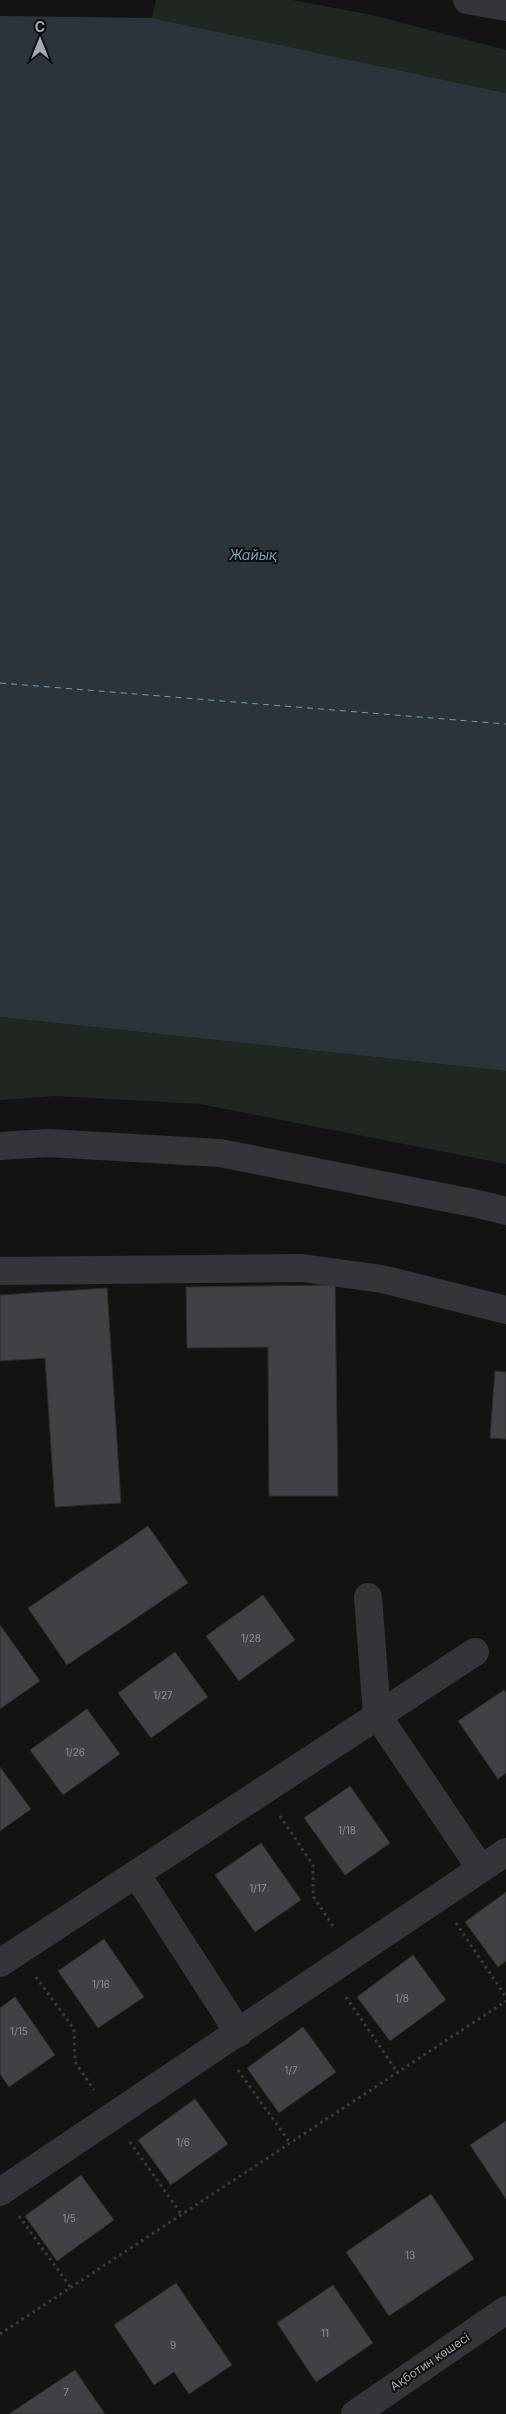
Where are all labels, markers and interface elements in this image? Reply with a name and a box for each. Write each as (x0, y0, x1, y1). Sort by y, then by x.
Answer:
north arrow (15, 15, 65, 65)
text: С (35, 18, 45, 35)
water label: Жайық (228, 546, 277, 563)
house number: 1/28 (241, 1632, 261, 1644)
house number: 1/27 (153, 1689, 173, 1701)
house number: 1/26 (65, 1746, 85, 1758)
house number: 1/18 (338, 1824, 356, 1836)
house number: 1/17 (249, 1882, 267, 1894)
house number: 1/16 (92, 1978, 110, 1990)
house number: 1/8 (395, 1992, 409, 2004)
house number: 1/15 (10, 2025, 28, 2037)
house number: 1/7 (284, 2064, 298, 2076)
house number: 1/6 (176, 2136, 190, 2148)
house number: 1/5 (62, 2212, 76, 2224)
house number: 13 (405, 2249, 415, 2261)
house number: 11 (321, 2327, 329, 2339)
street label: Ақботин көшесі (387, 2329, 472, 2394)
house number: 9 (170, 2339, 176, 2351)
house number: 7 (63, 2386, 69, 2398)

